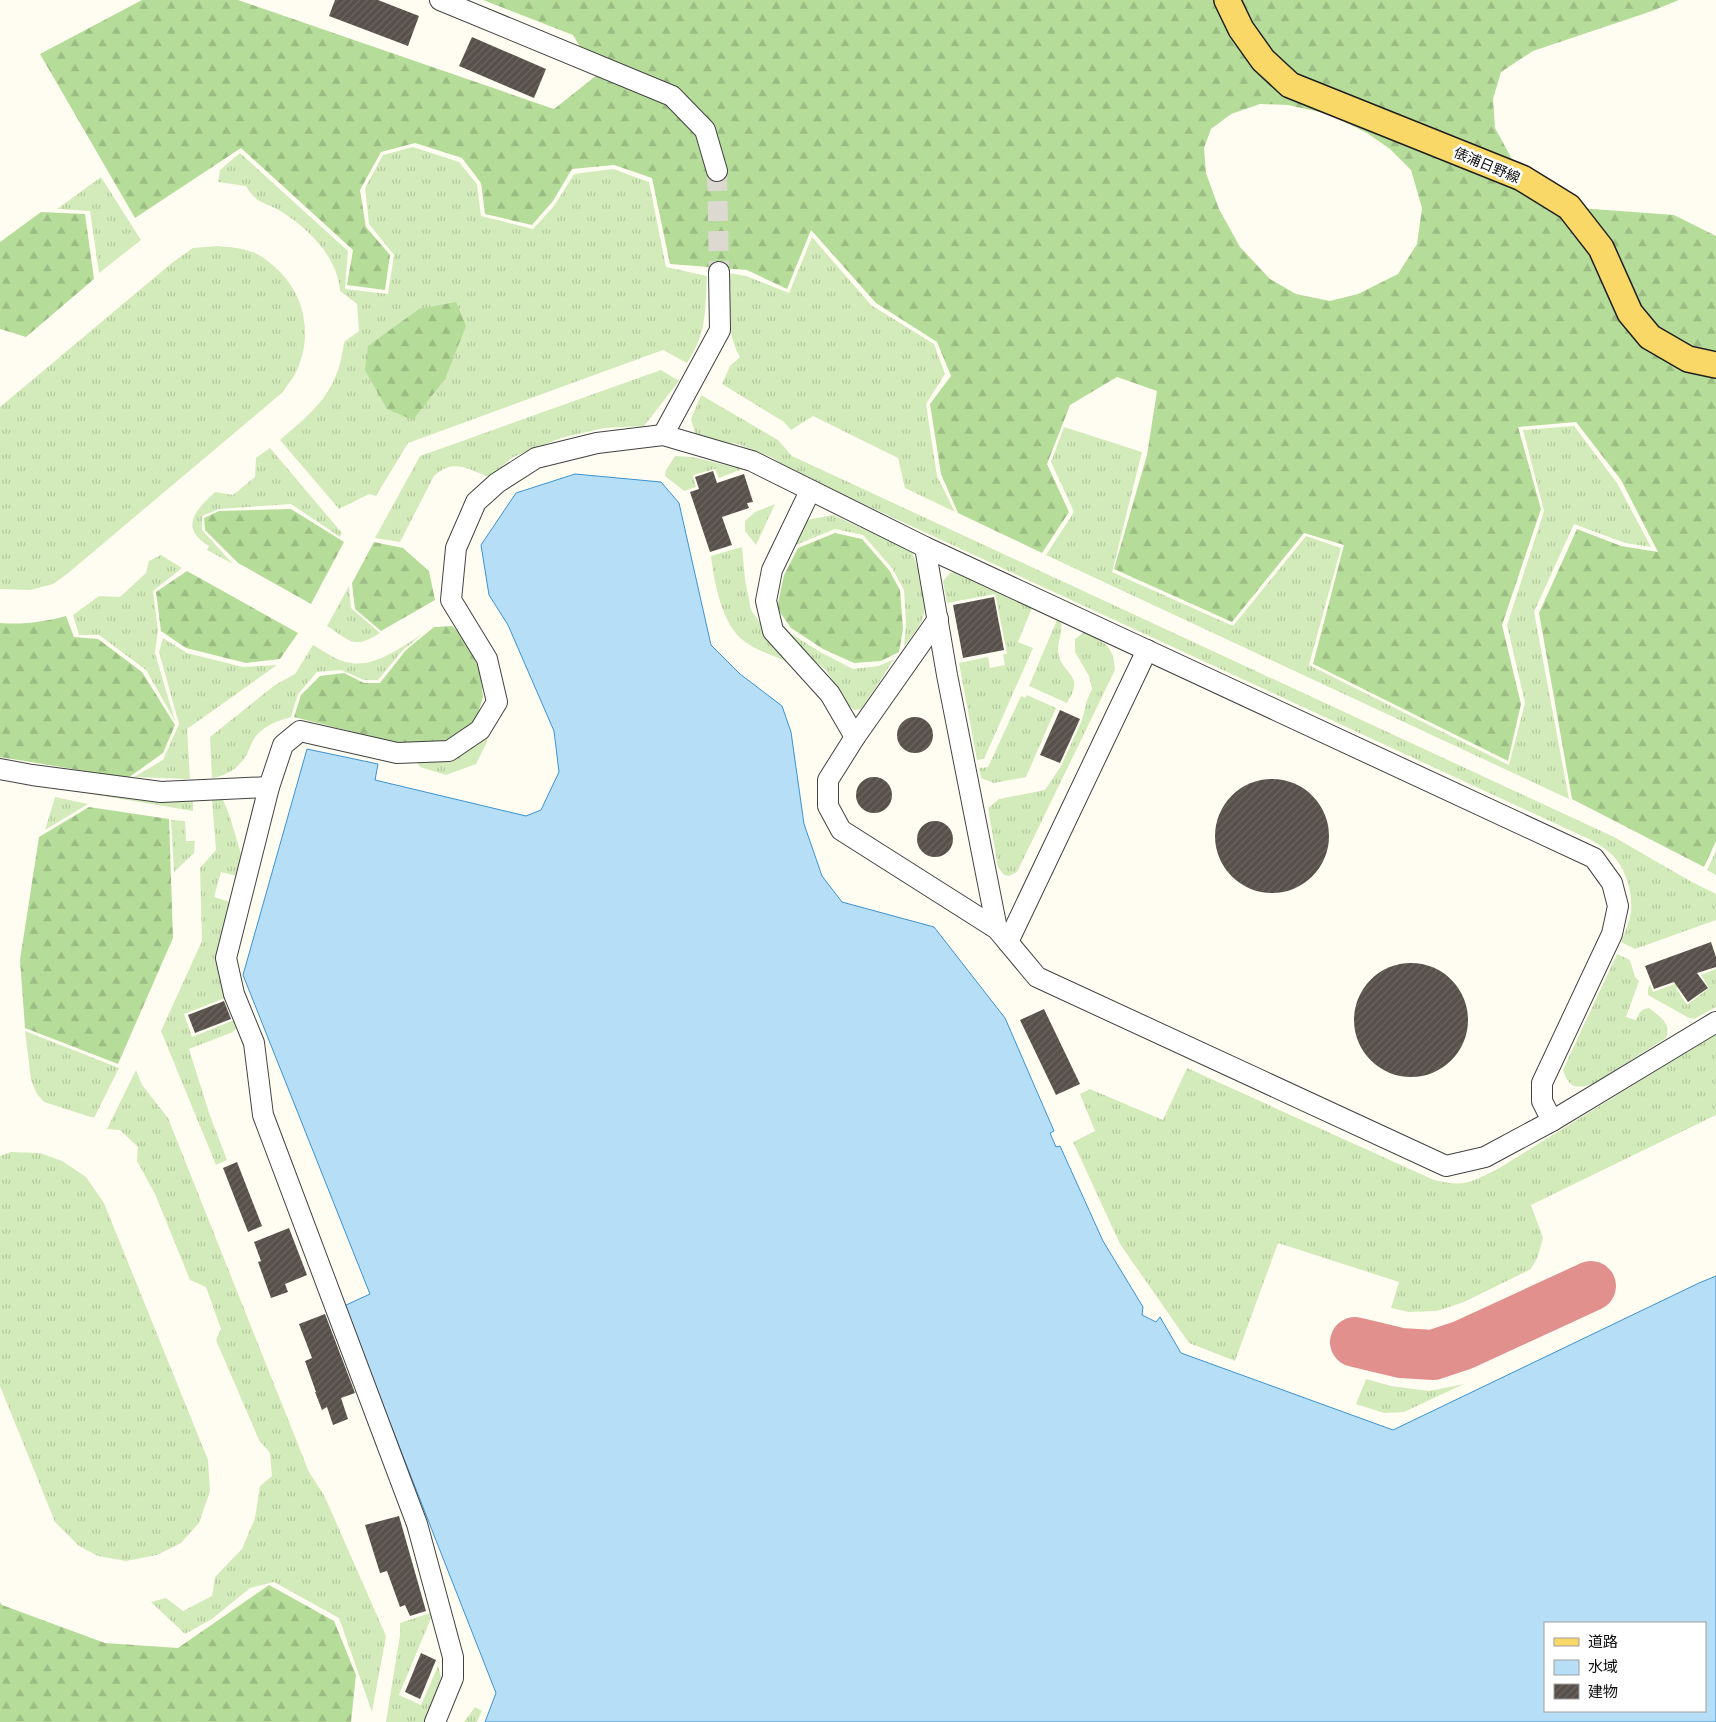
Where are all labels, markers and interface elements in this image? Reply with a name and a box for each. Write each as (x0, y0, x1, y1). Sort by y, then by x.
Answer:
street label: 俵浦日野線 (1451, 143, 1523, 187)
legend (1544, 1622, 1706, 1712)
text: 道路 (1588, 1632, 1618, 1651)
text: 水域 (1588, 1657, 1618, 1676)
text: 建物 (1588, 1682, 1618, 1701)

